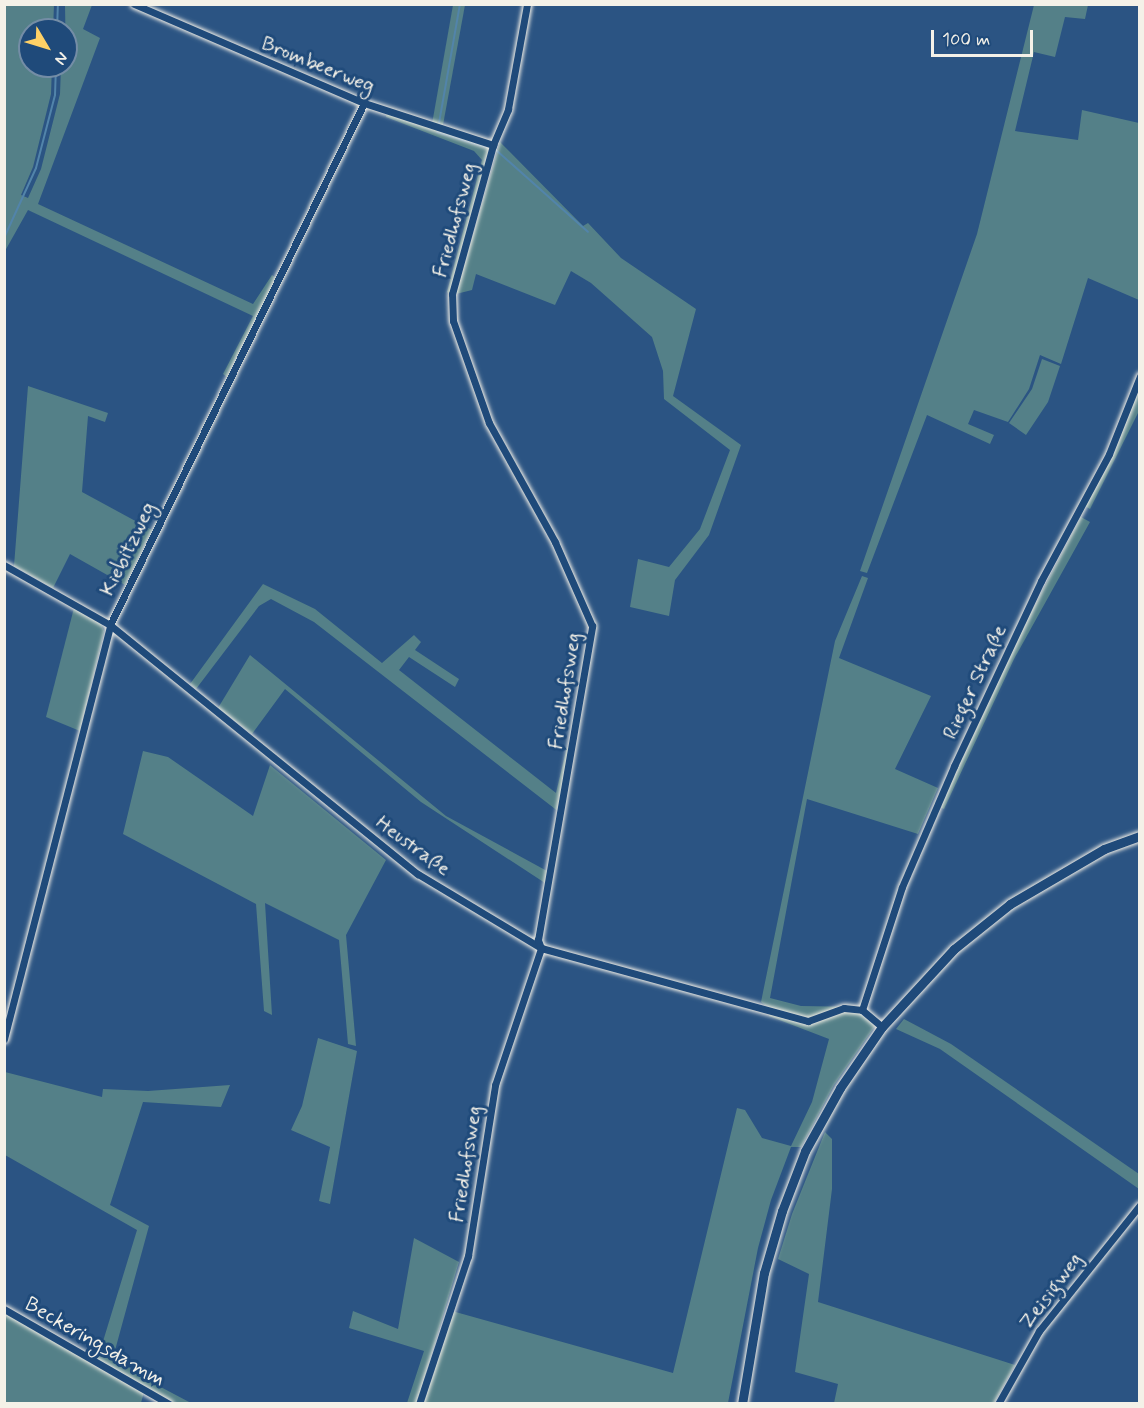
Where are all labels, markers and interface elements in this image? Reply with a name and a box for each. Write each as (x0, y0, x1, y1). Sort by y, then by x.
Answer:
north arrow (18, 18, 78, 78)
scale bar (934, 18, 1036, 56)
text: 100 m (942, 28, 990, 52)
street label: Brombeerweg (258, 31, 378, 99)
text: N (49, 47, 73, 69)
street label: Friedhofsweg (428, 160, 482, 280)
street label: Kiebitzweg (94, 498, 162, 600)
street label: Rieger Straße (937, 621, 1013, 743)
street label: Friedhofsweg (543, 631, 587, 751)
street label: Heustraße (370, 810, 456, 882)
street label: Friedhofsweg (444, 1104, 488, 1224)
street label: Zeisigweg (1014, 1247, 1088, 1335)
street label: Beckeringsdamm (20, 1292, 170, 1392)

